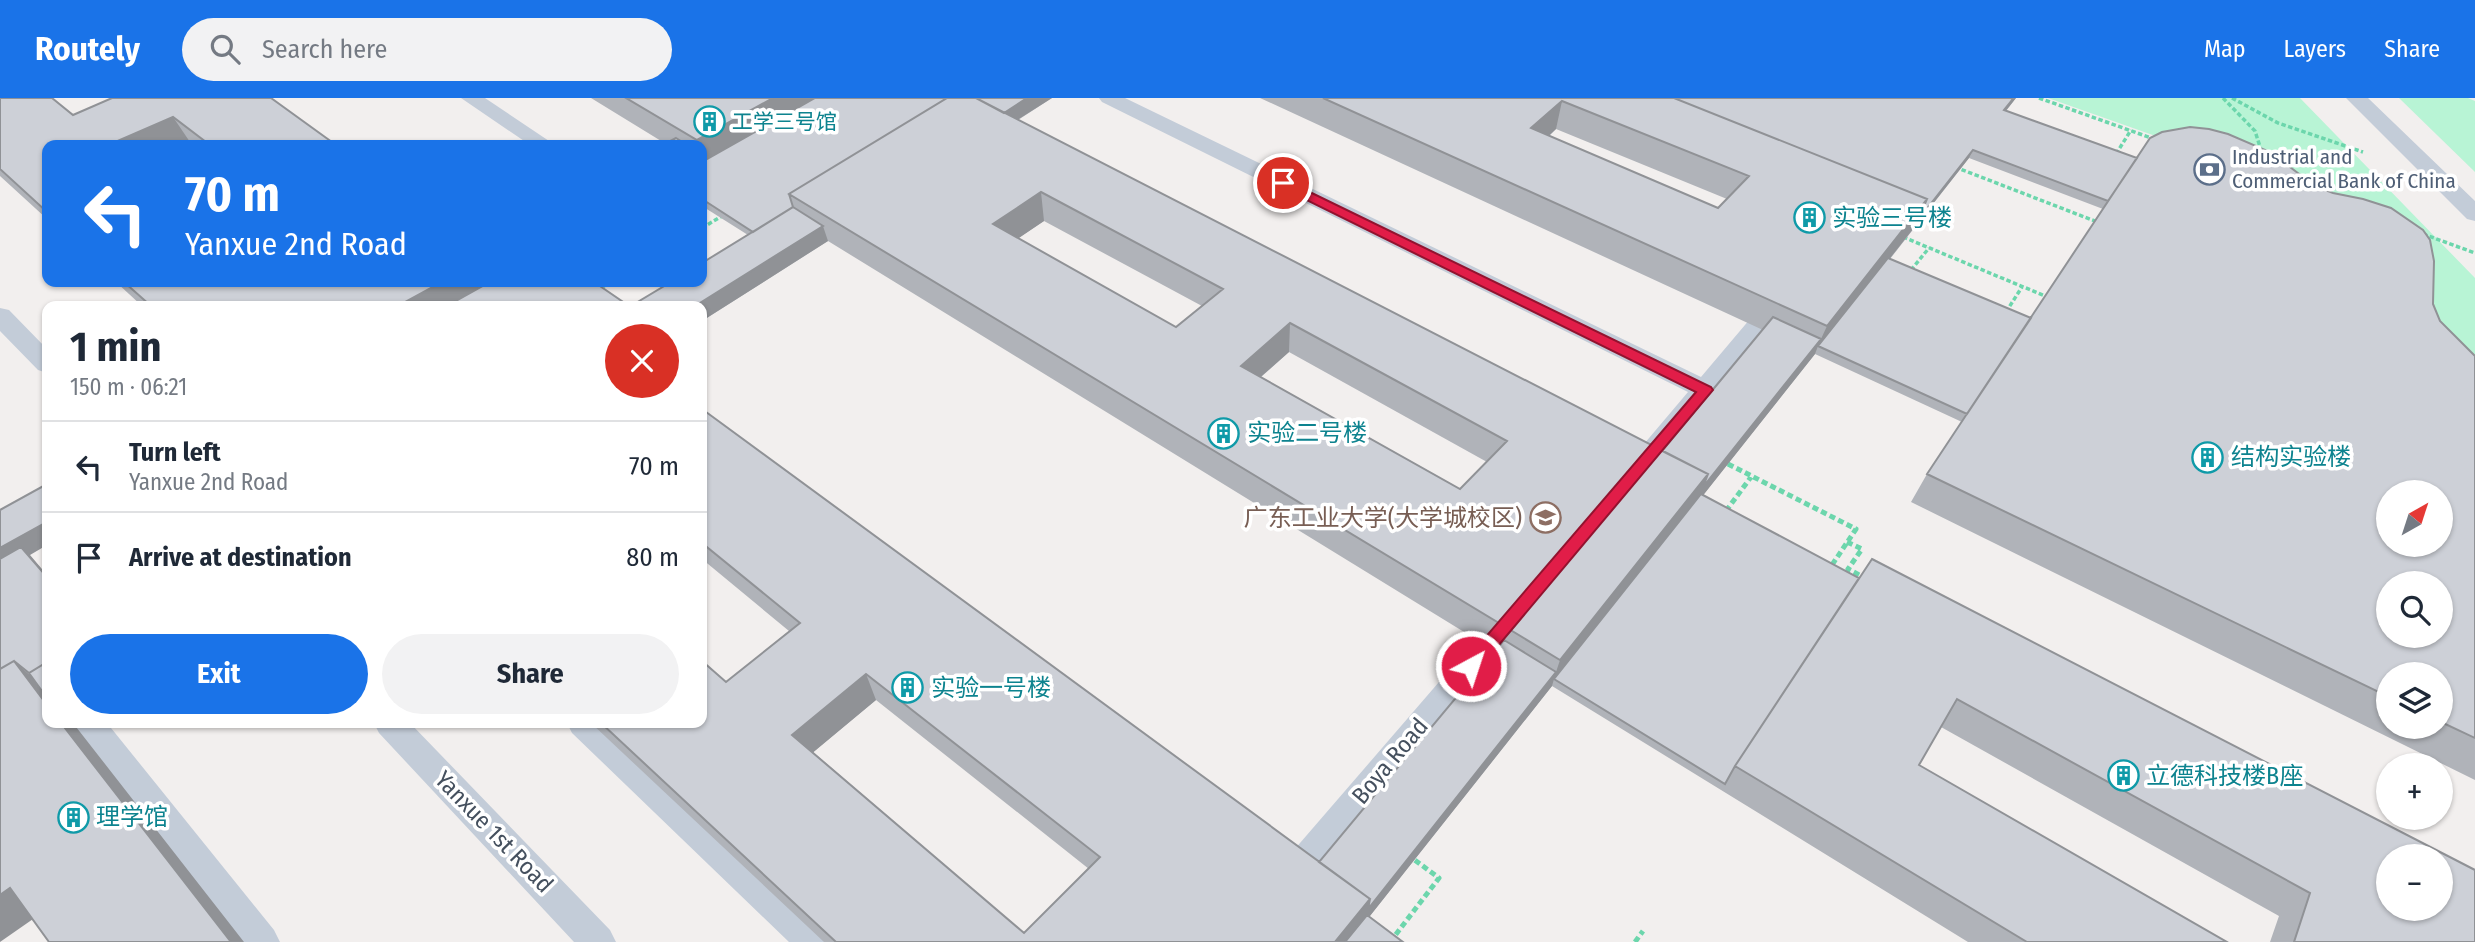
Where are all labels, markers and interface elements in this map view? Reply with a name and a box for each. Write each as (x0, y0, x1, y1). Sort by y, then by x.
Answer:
search box (182, 18, 672, 81)
text: Routely (35, 29, 140, 69)
icon: search (206, 30, 244, 68)
text: Search here (262, 34, 387, 65)
text: Map (2204, 35, 2246, 63)
text: Layers (2284, 35, 2346, 63)
text: Share (2384, 35, 2440, 63)
building icon: 工学三号馆 (692, 105, 726, 139)
place label: 工学三号馆 (732, 109, 837, 135)
place label: Industrial and Commercial Bank of China (2232, 144, 2456, 194)
bank icon: Industrial and Commercial Bank of China (2192, 152, 2226, 186)
pin (1253, 153, 1313, 213)
icon: arrive (1264, 164, 1302, 202)
text: 70 m (185, 165, 280, 224)
icon: left (70, 168, 161, 259)
building icon: 实验三号楼 (1792, 201, 1826, 235)
place label: 实验三号楼 (1832, 204, 1952, 232)
text: Yanxue 2nd Road (185, 225, 407, 263)
text: 1 min (70, 322, 161, 372)
button: close (605, 324, 679, 398)
text: 150 m · 06:21 (70, 373, 187, 401)
building icon: 实验二号楼 (1207, 416, 1241, 450)
place label: 实验二号楼 (1247, 419, 1367, 447)
text: Turn left (129, 437, 221, 468)
building icon: 结构实验楼 (2191, 440, 2225, 474)
place label: 结构实验楼 (2231, 443, 2351, 471)
icon: left (70, 448, 108, 486)
text: 70 m (629, 451, 679, 482)
text: Yanxue 2nd Road (129, 468, 288, 496)
north arrow (2376, 480, 2454, 556)
map controls (2376, 480, 2453, 921)
school or university icon: 广东工业大学(大学城校区) (1528, 501, 1562, 535)
place label: 广东工业大学(大学城校区) (1244, 504, 1522, 532)
icon: arrive (70, 539, 108, 577)
text: Arrive at destination (129, 542, 352, 573)
text: 80 m (626, 542, 679, 573)
button: search (2376, 571, 2453, 648)
position arrow (1434, 629, 1508, 703)
button: Exit (70, 634, 368, 714)
button: Share (382, 634, 679, 714)
button: layers (2376, 662, 2453, 739)
building icon: 实验一号楼 (891, 671, 925, 705)
place label: 实验一号楼 (931, 674, 1051, 702)
street label: Boya Road (1346, 712, 1434, 810)
button: + (2376, 753, 2453, 830)
building icon: 立德科技楼B座 (2106, 759, 2140, 793)
place label: 立德科技楼B座 (2146, 762, 2303, 790)
street label: Yanxue 1st Road (429, 766, 559, 898)
building icon: 理学馆 (56, 800, 90, 834)
place label: 理学馆 (96, 803, 168, 831)
button: − (2376, 844, 2453, 921)

